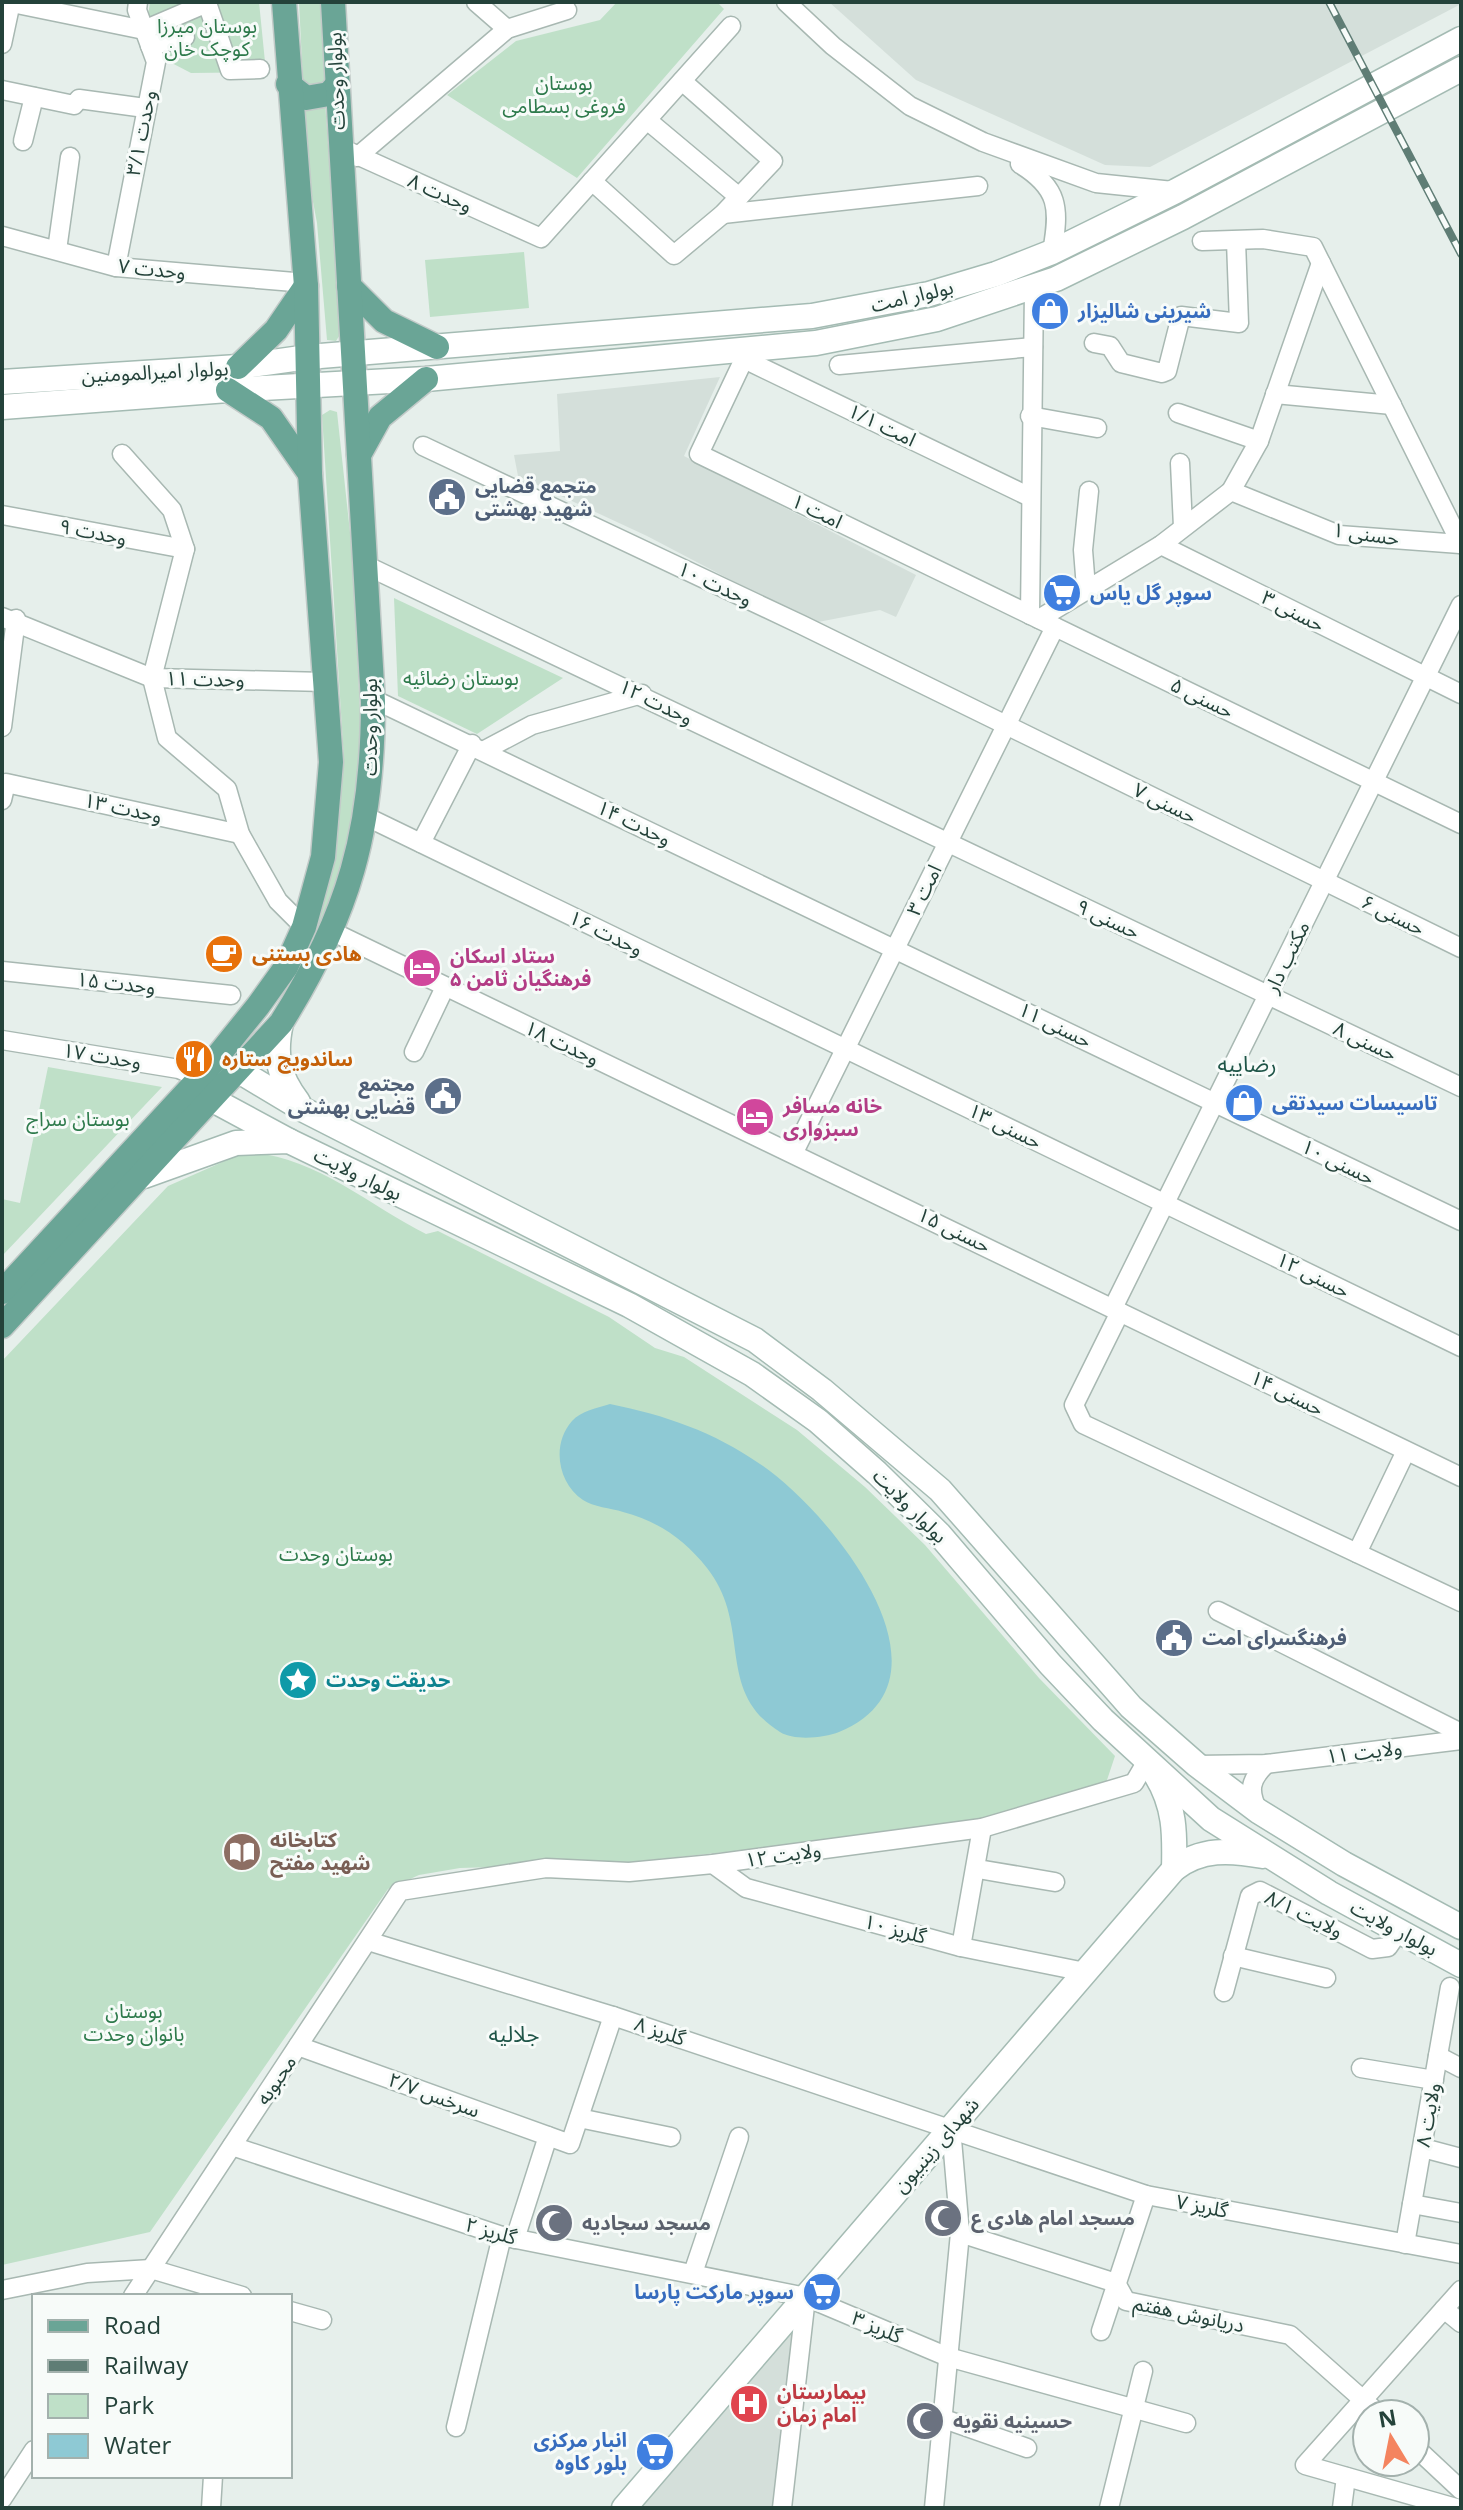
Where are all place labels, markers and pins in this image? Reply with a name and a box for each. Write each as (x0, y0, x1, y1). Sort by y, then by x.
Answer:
shop icon: شیرینی شالیزار (1029, 290, 1071, 332)
place label: شیرینی شالیزار (1077, 297, 1211, 324)
place label: متجمع قضایی شهید بهشتی (475, 472, 597, 522)
public building icon: متجمع قضایی شهید بهشتی (426, 476, 468, 518)
supermarket icon: سوپر گل یاس (1041, 572, 1083, 614)
place label: سوپر گل یاس (1090, 579, 1212, 607)
cafe icon: هادی بستنی (203, 933, 245, 975)
place label: هادی بستنی (252, 940, 362, 967)
place label: ستاد اسکان فرهنگیان ثامن ۵ (450, 942, 591, 992)
hotel icon: ستاد اسکان فرهنگیان ثامن ۵ (401, 947, 443, 989)
restaurant icon: ساندویچ ستاره (173, 1038, 215, 1080)
place label: ساندویچ ستاره (222, 1045, 353, 1074)
place label: مجتمع قضایی بهشتی (288, 1070, 415, 1120)
public building icon: مجتمع قضایی بهشتی (422, 1075, 464, 1117)
shop icon: تاسیسات سیدتقی (1223, 1082, 1265, 1124)
place label: تاسیسات سیدتقی (1272, 1089, 1438, 1116)
place label: خانه مسافر سبزواری (782, 1092, 882, 1142)
hotel icon: خانه مسافر سبزواری (734, 1096, 776, 1138)
public building icon: فرهنگسرای امت (1153, 1617, 1195, 1659)
place label: فرهنگسرای امت (1202, 1624, 1347, 1651)
place icon: حدیقت وحدت (277, 1659, 319, 1701)
place label: حدیقت وحدت (326, 1666, 451, 1693)
place label: کتابخانه شهید مفتح (270, 1826, 370, 1878)
library icon: کتابخانه شهید مفتح (221, 1831, 263, 1873)
mosque icon: مسجد امام هادی ع (922, 2197, 964, 2239)
mosque icon: مسجد سجادیه (533, 2202, 575, 2244)
place label: مسجد امام هادی ع (971, 2204, 1135, 2233)
place label: مسجد سجادیه (582, 2209, 711, 2236)
supermarket icon: سوپر مارکت پارسا (801, 2271, 843, 2313)
place label: سوپر مارکت پارسا (634, 2278, 794, 2306)
place label: بیمارستان امام زمان (777, 2378, 866, 2430)
hospital icon: بیمارستان امام زمان (728, 2383, 770, 2425)
mosque icon: حسینیه نقویه (904, 2400, 946, 2442)
place label: حسینیه نقویه (953, 2407, 1072, 2434)
place label: انبار مرکزی بلور کاوه (533, 2426, 627, 2476)
supermarket icon: انبار مرکزی بلور کاوه (634, 2431, 676, 2473)

